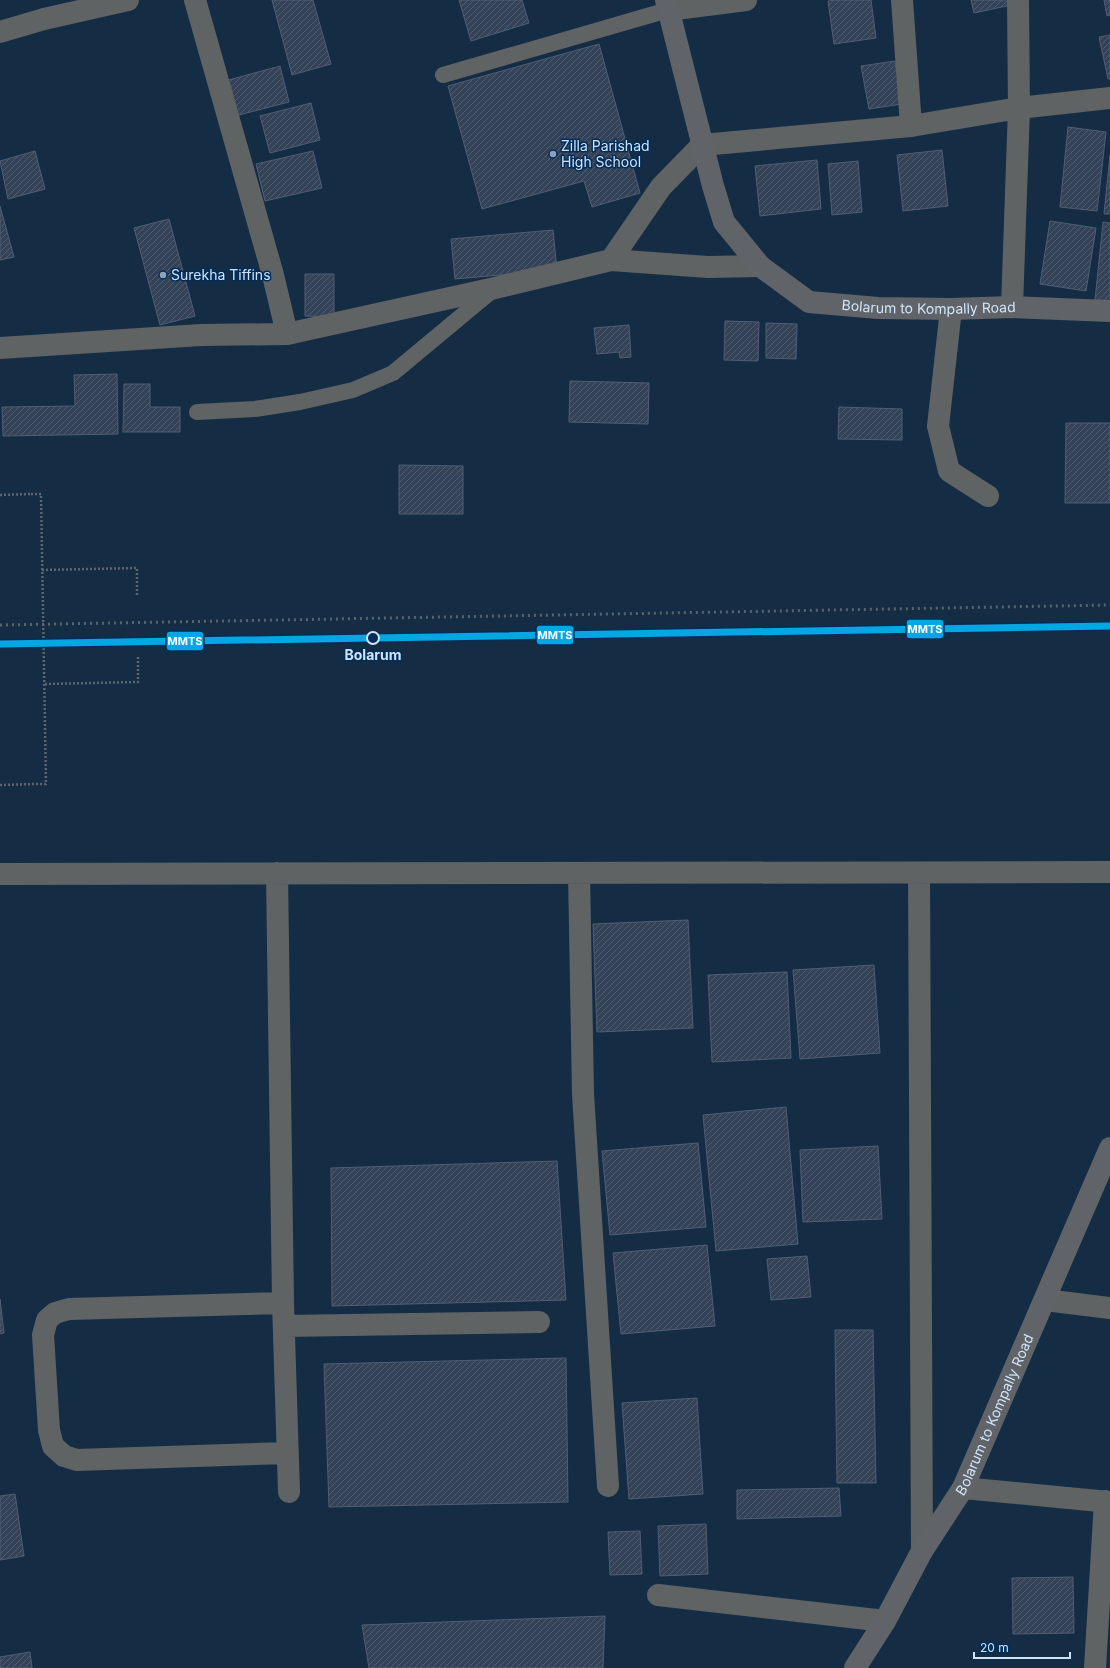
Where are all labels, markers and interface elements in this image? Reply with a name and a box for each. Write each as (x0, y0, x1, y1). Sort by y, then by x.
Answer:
place label: Zilla Parishad High School (561, 137, 650, 170)
marker: Zilla Parishad High School (548, 149, 558, 159)
place label: Surekha Tiffins (171, 266, 271, 283)
marker: Surekha Tiffins (158, 270, 168, 280)
street label: Bolarum to Kompally Road (841, 296, 1016, 317)
line badge: MMTS (906, 619, 944, 639)
text: MMTS (907, 622, 943, 636)
line badge: MMTS (536, 625, 574, 645)
text: MMTS (537, 628, 573, 642)
line badge: MMTS (166, 631, 204, 651)
marker: Bolarum (366, 631, 380, 645)
text: MMTS (167, 634, 203, 648)
place label: Bolarum (345, 646, 401, 663)
street label: Bolarum to Kompally Road (952, 1331, 1037, 1498)
scale bar (974, 1634, 1070, 1660)
text: 20 m (980, 1640, 1009, 1655)

